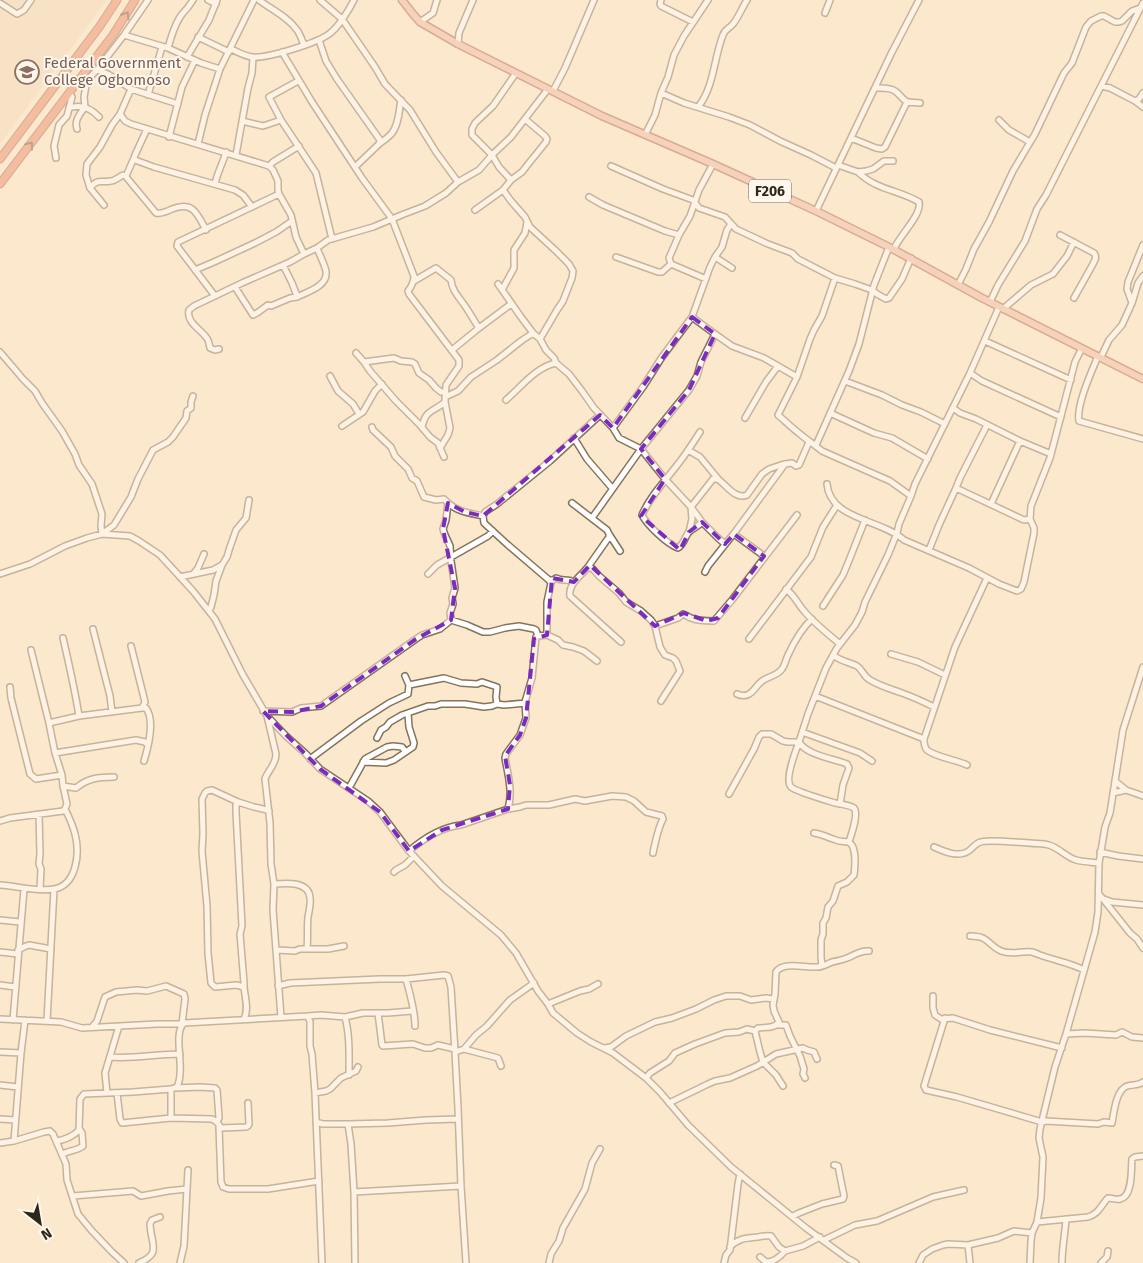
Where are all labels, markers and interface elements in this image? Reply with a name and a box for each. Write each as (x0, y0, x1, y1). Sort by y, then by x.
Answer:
one-way arrow (120, 11, 130, 20)
place label: Federal Government College Ogbomoso (44, 54, 182, 89)
school or university icon: Federal Government College Ogbomoso (14, 59, 40, 85)
one-way arrow (24, 142, 32, 151)
road number: F206 (749, 180, 791, 202)
north arrow (15, 1198, 65, 1248)
text: N (38, 1224, 55, 1243)

